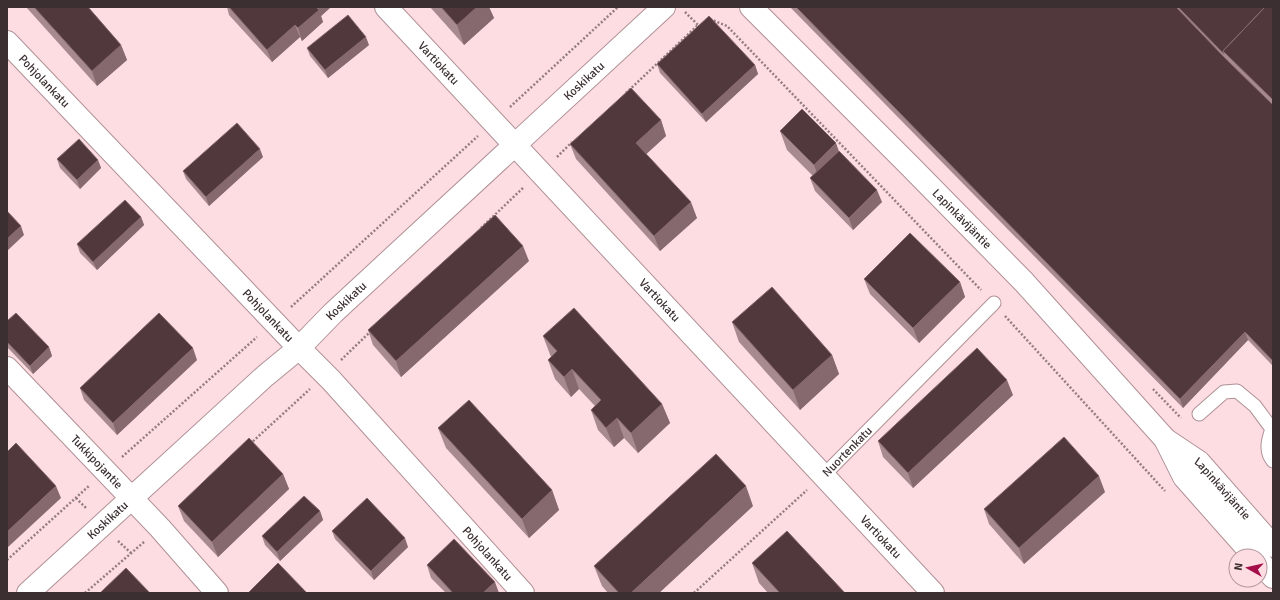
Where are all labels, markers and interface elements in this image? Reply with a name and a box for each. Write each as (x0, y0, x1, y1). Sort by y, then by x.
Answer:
street label: Vartiokatu (414, 39, 462, 88)
street label: Pohjolankatu (15, 52, 73, 111)
street label: Koskikatu (561, 59, 608, 104)
street label: Lapinkävijäntie (929, 186, 994, 252)
street label: Vartiokatu (635, 276, 683, 325)
street label: Koskikatu (323, 279, 370, 324)
street label: Pohjolankatu (239, 286, 296, 346)
street label: Nuortenkatu (819, 423, 876, 480)
street label: Tukkipojantie (67, 432, 126, 492)
street label: Lapinkävijäntie (1191, 454, 1254, 523)
street label: Koskikatu (84, 498, 132, 543)
street label: Vartiokatu (857, 513, 904, 562)
street label: Pohjolankatu (459, 524, 515, 584)
north arrow (1228, 548, 1268, 588)
text: N (1232, 562, 1246, 571)

